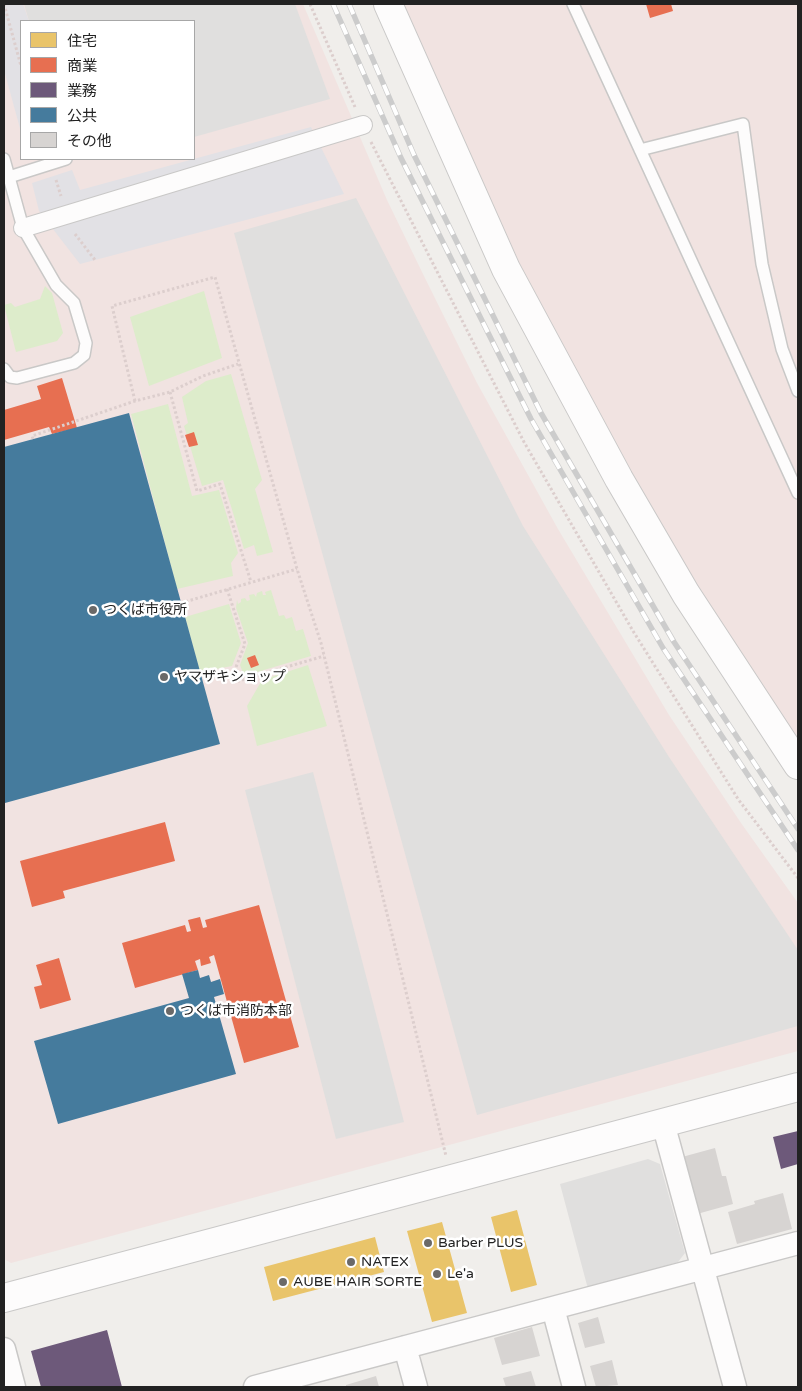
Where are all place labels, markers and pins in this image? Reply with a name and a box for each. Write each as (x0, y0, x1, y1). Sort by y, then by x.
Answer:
place label: つくば市役所 (103, 602, 187, 618)
marker: つくば市役所 (87, 604, 99, 616)
place label: ヤマザキショップ (174, 669, 286, 685)
marker: ヤマザキショップ (158, 671, 170, 683)
place label: つくば市消防本部 (180, 1003, 292, 1019)
marker: つくば市消防本部 (164, 1005, 176, 1017)
place label: Barber PLUS (438, 1235, 523, 1251)
marker: Barber PLUS (422, 1237, 434, 1249)
place label: NATEX (361, 1254, 409, 1270)
marker: NATEX (345, 1256, 357, 1268)
place label: Le'a (447, 1266, 474, 1282)
marker: Le'a (431, 1268, 443, 1280)
place label: AUBE HAIR SORTE (293, 1274, 422, 1290)
marker: AUBE HAIR SORTE (277, 1276, 289, 1288)

